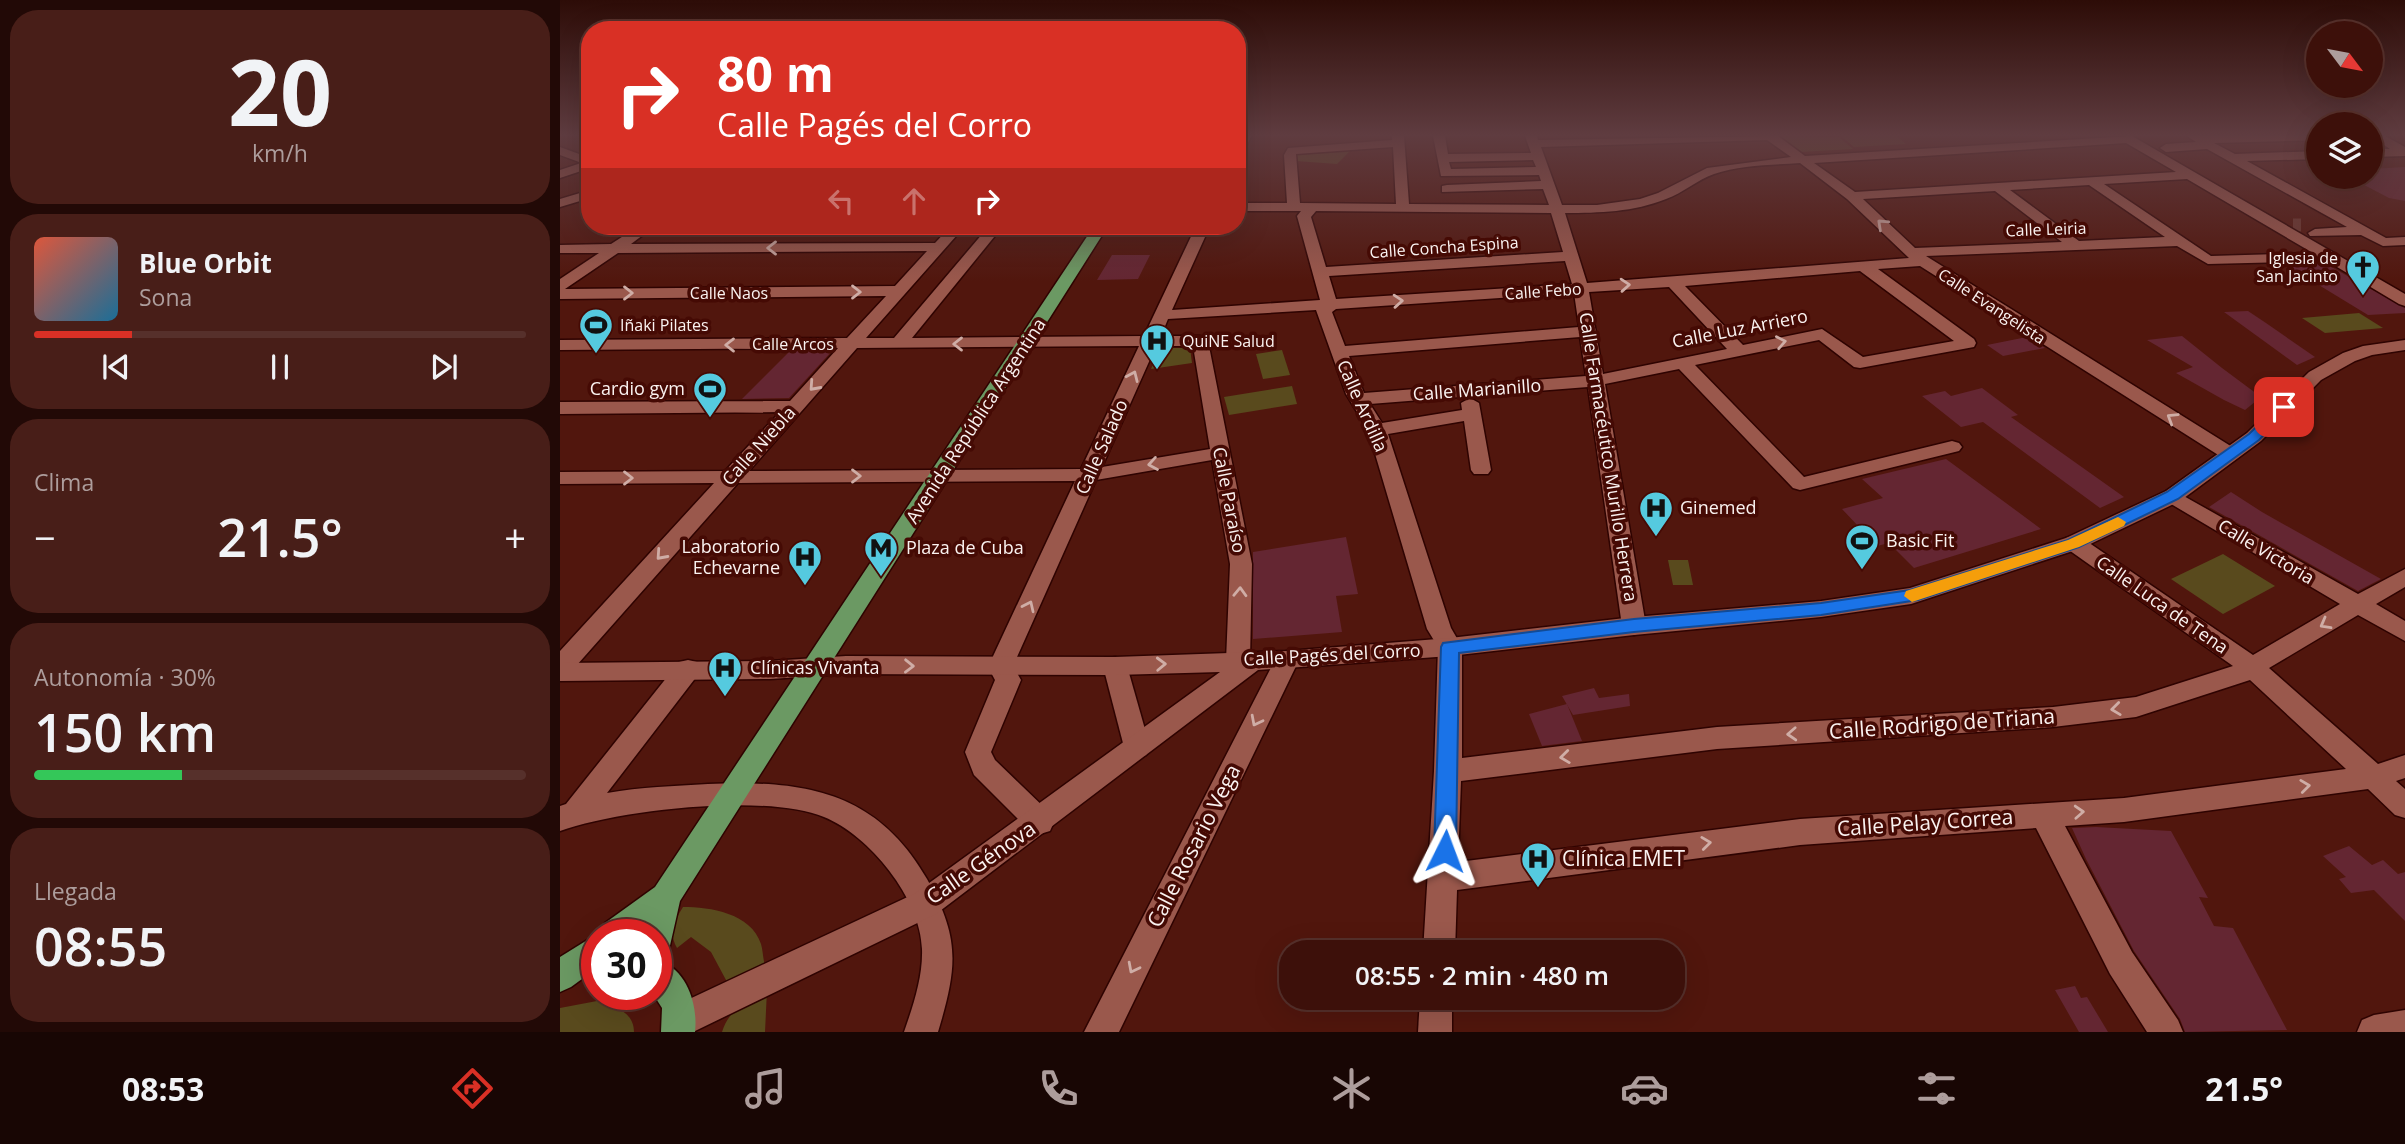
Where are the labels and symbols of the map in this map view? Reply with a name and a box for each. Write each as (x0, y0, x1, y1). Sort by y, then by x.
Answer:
north arrow (2306, 21, 2384, 98)
street label: Calle Leiria (2005, 217, 2087, 241)
one-way arrow (1877, 220, 1890, 233)
street label: Calle Concha Espina (1369, 231, 1519, 263)
one-way arrow (767, 240, 777, 256)
place label: Iglesia de San Jacinto (2256, 247, 2338, 287)
church icon: Iglesia de San Jacinto (2344, 248, 2382, 297)
street label: Calle Evangelista (1934, 263, 2050, 349)
street label: Calle Febo (1504, 277, 1582, 305)
one-way arrow (1620, 278, 1631, 293)
street label: Calle Naos (690, 282, 768, 304)
one-way arrow (851, 284, 861, 300)
one-way arrow (623, 285, 634, 301)
one-way arrow (1393, 294, 1404, 309)
street label: Calle Luz Arriero (1670, 303, 1810, 353)
sports icon: Iñaki Pilates (577, 306, 615, 355)
street label: Calle Farmacéutico Murillo Herrera (1574, 310, 1644, 603)
street label: Avenida República Argentina (900, 313, 1051, 528)
place label: Iñaki Pilates (620, 314, 709, 336)
hospital icon: QuiNE Salud (1138, 322, 1176, 371)
place label: QuiNE Salud (1182, 330, 1275, 352)
street label: Calle Arcos (752, 333, 834, 355)
one-way arrow (1775, 335, 1787, 350)
one-way arrow (952, 336, 963, 352)
one-way arrow (725, 337, 735, 353)
street label: Calle Ardilla (1332, 356, 1394, 456)
sports icon: Cardio gym (691, 370, 729, 419)
one-way arrow (1125, 371, 1139, 383)
street label: Calle Marianillo (1412, 373, 1542, 405)
place label: Cardio gym (590, 376, 685, 400)
pin (2254, 377, 2314, 437)
one-way arrow (809, 378, 822, 391)
street label: Calle Salado (1069, 395, 1133, 498)
street label: Calle Niebla (716, 401, 800, 490)
one-way arrow (2167, 414, 2180, 427)
street label: Calle Paraíso (1208, 445, 1252, 555)
one-way arrow (1147, 456, 1159, 471)
one-way arrow (851, 468, 861, 484)
one-way arrow (623, 470, 634, 486)
hospital icon: Ginemed (1637, 489, 1675, 538)
place label: Ginemed (1680, 495, 1757, 519)
street label: Calle Victoria (2214, 513, 2319, 589)
sports icon: Basic Fit (1843, 522, 1881, 571)
place label: Basic Fit (1886, 528, 1954, 552)
metro station icon: Plaza de Cuba (862, 529, 900, 578)
place label: Laboratorio Echevarne (681, 534, 780, 579)
place label: Plaza de Cuba (906, 535, 1024, 559)
hospital icon: Laboratorio Echevarne (786, 538, 824, 587)
one-way arrow (657, 547, 670, 560)
street label: Calle Luca de Tena (2092, 550, 2233, 659)
one-way arrow (1232, 587, 1247, 598)
one-way arrow (1021, 600, 1035, 613)
one-way arrow (2320, 616, 2332, 629)
street label: Calle Pagés del Corro (1243, 637, 1421, 671)
hospital icon: Clínicas Vivanta (706, 649, 744, 698)
place label: Clínicas Vivanta (750, 655, 880, 679)
one-way arrow (1155, 656, 1166, 671)
one-way arrow (904, 658, 914, 674)
street label: Calle Rodrigo de Triana (1828, 701, 2056, 745)
one-way arrow (2110, 702, 2122, 717)
one-way arrow (1251, 714, 1265, 726)
one-way arrow (1786, 726, 1797, 741)
one-way arrow (1560, 749, 1571, 764)
street label: Calle Rosario Vega (1140, 759, 1246, 932)
one-way arrow (2299, 779, 2310, 794)
street label: Calle Pelay Correa (1836, 802, 2014, 842)
one-way arrow (2074, 805, 2085, 820)
street label: Calle Génova (920, 814, 1041, 910)
position arrow (1408, 814, 1482, 888)
one-way arrow (1700, 836, 1712, 851)
hospital icon: Clínica EMET (1519, 840, 1557, 889)
place label: Clínica EMET (1562, 844, 1685, 872)
speed limit sign: 30 (581, 919, 672, 1010)
one-way arrow (1127, 961, 1141, 973)

